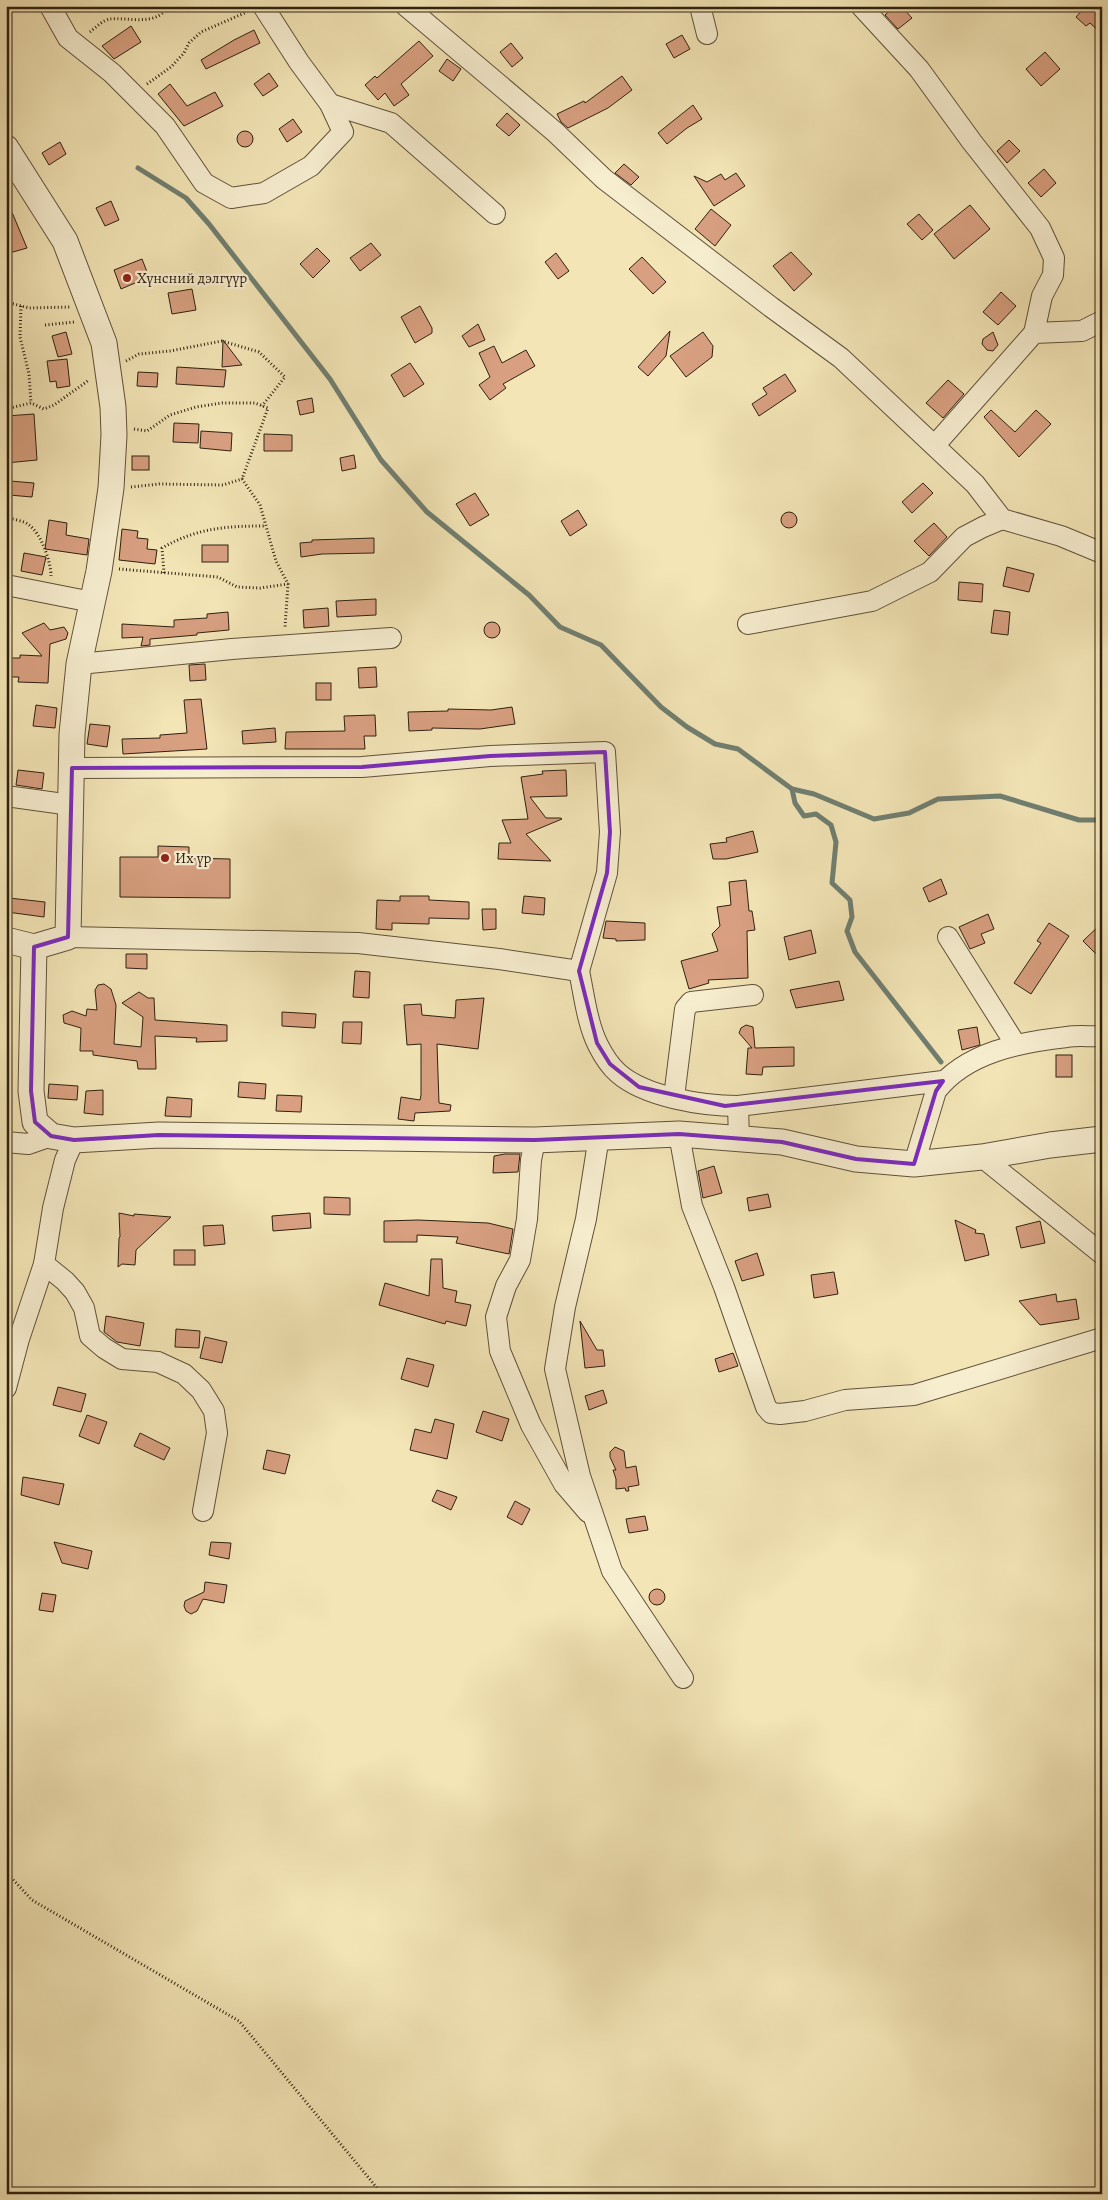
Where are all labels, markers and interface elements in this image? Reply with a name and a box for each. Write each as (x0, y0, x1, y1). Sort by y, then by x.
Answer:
place label: Хүнсний дэлгүүр (137, 268, 247, 288)
marker: Хүнсний дэлгүүр (121, 272, 133, 284)
place label: Их үр (175, 848, 211, 868)
marker: Их үр (159, 852, 171, 864)

